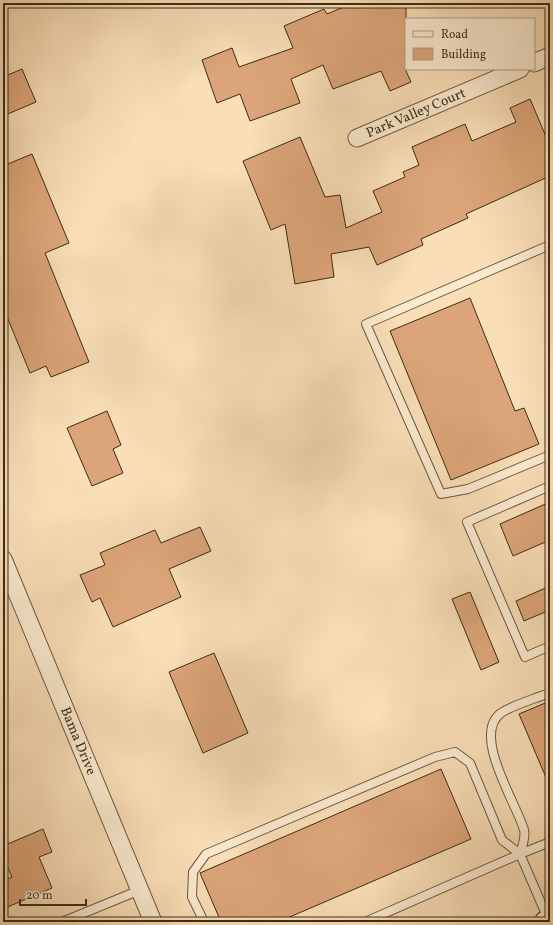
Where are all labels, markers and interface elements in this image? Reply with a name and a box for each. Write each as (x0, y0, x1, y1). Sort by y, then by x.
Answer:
legend (405, 18, 535, 70)
text: Road (441, 27, 468, 43)
text: Building (441, 47, 486, 63)
street label: Park Valley Court (363, 84, 469, 143)
street label: Bama Drive (56, 704, 101, 778)
scale bar (20, 881, 86, 907)
text: 20 m (26, 888, 53, 904)

